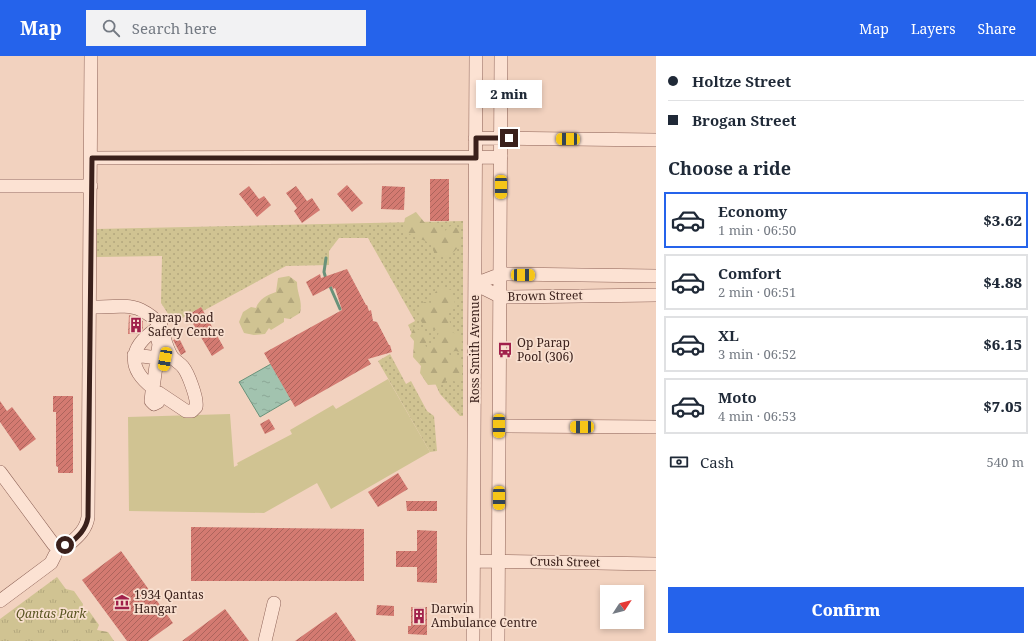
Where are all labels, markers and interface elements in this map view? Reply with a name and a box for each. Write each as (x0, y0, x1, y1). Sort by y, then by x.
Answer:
search box (86, 10, 366, 46)
text: Map (20, 15, 62, 41)
icon: search (100, 17, 122, 39)
text: Search here (132, 18, 217, 38)
text: Map (859, 19, 889, 38)
text: Layers (911, 19, 956, 38)
text: Share (978, 19, 1016, 38)
text: Holtze Street (692, 71, 791, 91)
callout: 2 min (476, 80, 542, 108)
text: 2 min (490, 85, 528, 103)
text: Brogan Street (692, 110, 796, 130)
route end (500, 129, 518, 147)
car (556, 133, 580, 145)
text: Choose a ride (668, 156, 791, 180)
car (495, 175, 507, 199)
text: Economy (718, 201, 787, 221)
icon: car (670, 202, 706, 238)
text: $3.62 (983, 210, 1022, 230)
text: 1 min · 06:50 (718, 221, 796, 239)
text: Comfort (718, 263, 781, 283)
icon: car (670, 264, 706, 300)
car (511, 269, 535, 281)
text: $4.88 (983, 272, 1022, 292)
text: 2 min · 06:51 (718, 283, 796, 301)
street label: Brown Street (507, 286, 583, 305)
street label: Ross Smith Avenue (466, 295, 483, 403)
place label: Parap Road Safety Centre (148, 309, 224, 340)
building icon: Parap Road Safety Centre (127, 316, 145, 334)
text: XL (718, 325, 739, 345)
icon: car (670, 326, 706, 362)
place label: Op Parap Pool (306) (517, 334, 573, 365)
text: $6.15 (983, 334, 1022, 354)
bus stop icon: Op Parap Pool (306) (496, 341, 514, 359)
text: 3 min · 06:52 (718, 345, 796, 363)
car (157, 346, 173, 372)
text: Moto (718, 387, 757, 407)
icon: car (670, 388, 706, 424)
text: $7.05 (983, 396, 1022, 416)
text: 4 min · 06:53 (718, 407, 796, 425)
car (493, 414, 505, 438)
car (570, 421, 594, 433)
icon: cash (668, 451, 690, 473)
text: Cash (700, 452, 734, 472)
text: 540 m (987, 453, 1024, 471)
car (493, 486, 505, 510)
route start (56, 536, 74, 554)
street label: Crush Street (530, 552, 600, 571)
north arrow (600, 585, 644, 629)
map controls (600, 585, 644, 629)
place label: 1934 Qantas Hangar (134, 586, 204, 617)
button: Confirm (668, 587, 1024, 633)
museum icon: 1934 Qantas Hangar (113, 593, 131, 611)
place label: Darwin Ambulance Centre (431, 600, 537, 631)
park label: Qantas Park (16, 605, 87, 622)
building icon: Darwin Ambulance Centre (410, 607, 428, 625)

